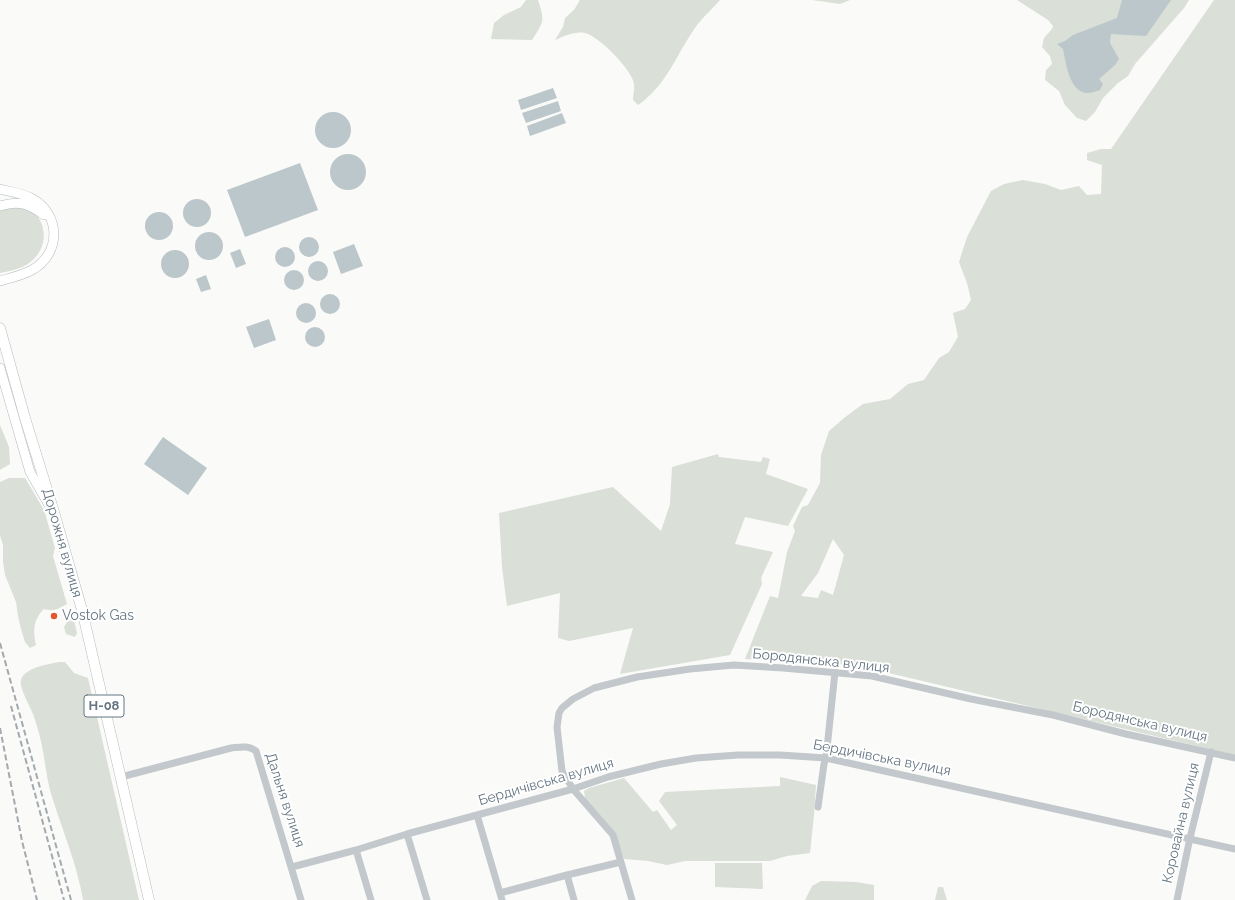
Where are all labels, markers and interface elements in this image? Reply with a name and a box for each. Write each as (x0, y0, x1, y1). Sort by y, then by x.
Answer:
street label: Дорожня вулиця (38, 487, 86, 599)
place label: Vostok Gas (62, 608, 134, 624)
marker: Vostok Gas (49, 611, 59, 621)
street label: Бородянська вулиця (752, 645, 890, 677)
road number: Н-08 (84, 695, 124, 717)
street label: Бородянська вулиця (1071, 698, 1209, 746)
street label: Бердичівська вулиця (812, 736, 952, 780)
street label: Дальня вулиця (262, 751, 308, 849)
street label: Бердичівська вулиця (476, 755, 616, 809)
street label: Коровайна вулиця (1159, 761, 1203, 885)

